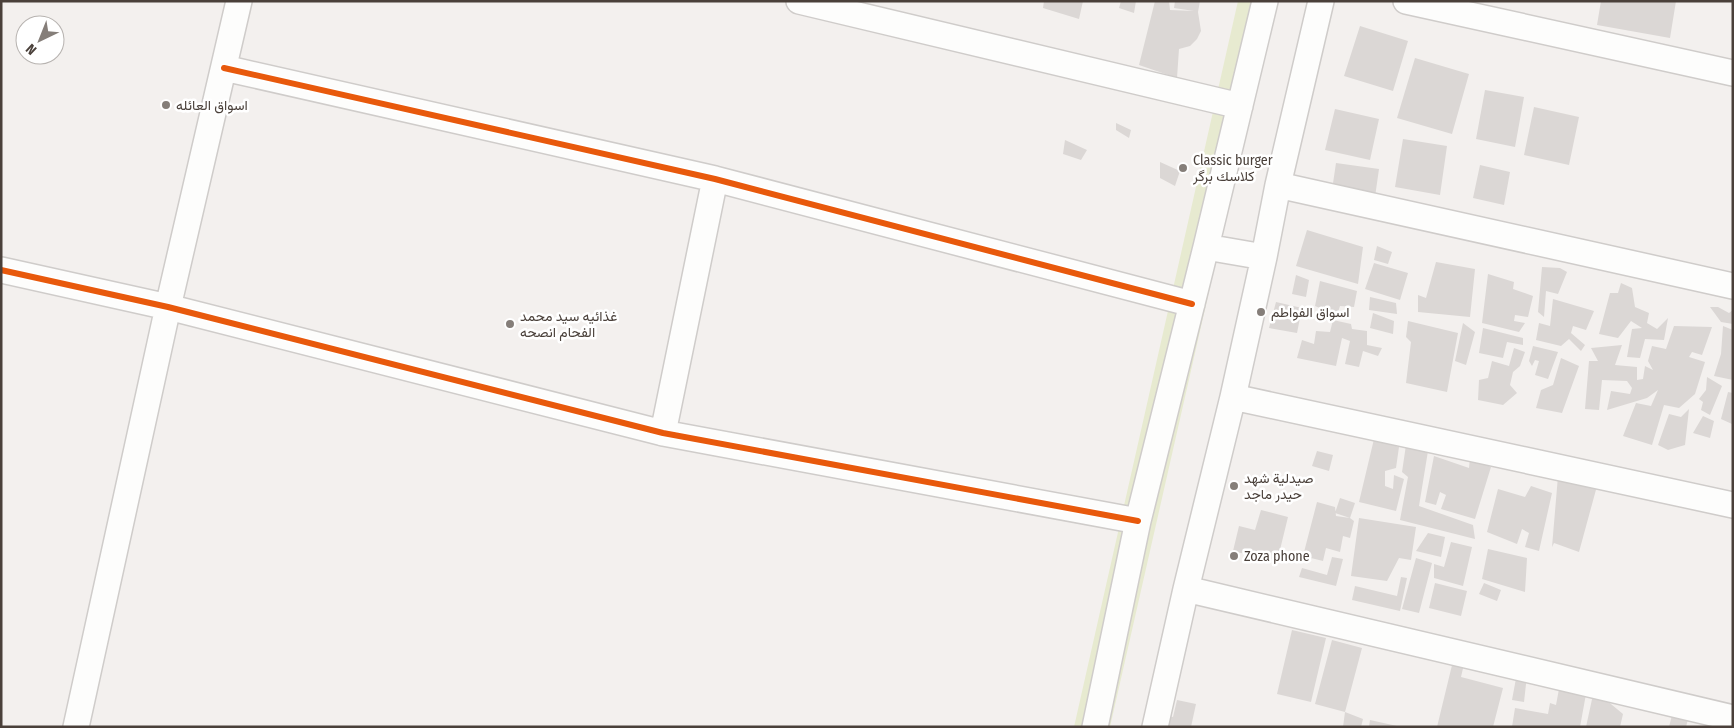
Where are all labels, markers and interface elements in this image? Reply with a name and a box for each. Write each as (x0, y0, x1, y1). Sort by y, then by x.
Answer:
north arrow (15, 15, 65, 65)
text: N (23, 40, 40, 58)
place label: اسواق العائله (176, 97, 248, 114)
marker: اسواق العائله (160, 99, 172, 111)
place label: Classic burger كلاسك برگر (1192, 152, 1273, 185)
marker: Classic burger كلاسك برگر (1177, 162, 1189, 174)
place label: اسواق الفواطم (1271, 304, 1349, 321)
marker: اسواق الفواطم (1255, 306, 1267, 318)
place label: غذائيه سيد محمد الفحام انصحه (520, 308, 617, 341)
marker: غذائيه سيد محمد الفحام انصحه (504, 318, 516, 330)
place label: صيدلية شهد حيدر ماجد (1244, 470, 1314, 503)
marker: صيدلية شهد حيدر ماجد (1228, 480, 1240, 492)
place label: Zoza phone (1244, 548, 1310, 565)
marker: Zoza phone (1228, 550, 1240, 562)

